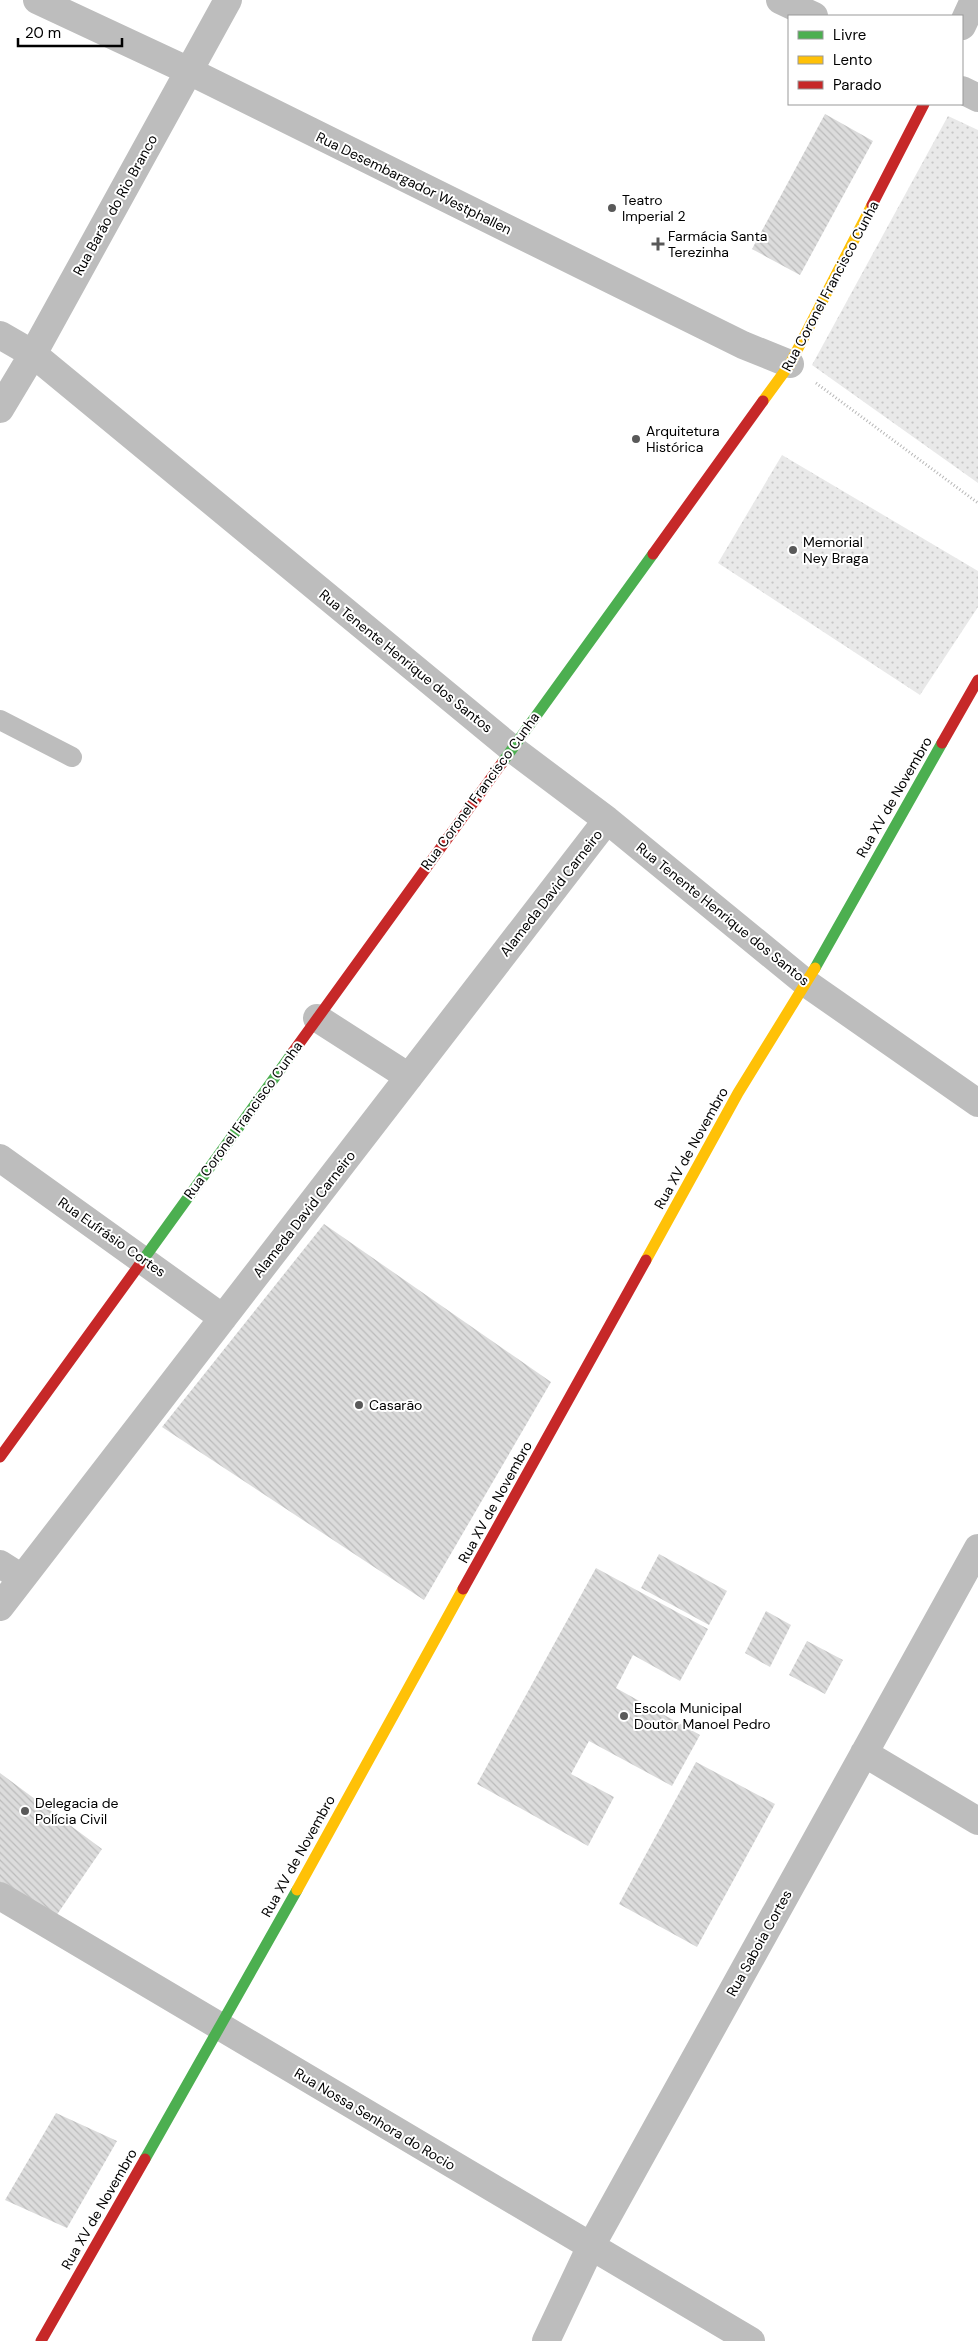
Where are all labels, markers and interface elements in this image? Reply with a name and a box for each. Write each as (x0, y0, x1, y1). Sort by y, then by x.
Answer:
scale bar (18, 15, 121, 47)
legend (788, 15, 963, 105)
text: 20 m (25, 23, 61, 43)
text: Livre (833, 25, 866, 45)
text: Lento (833, 50, 872, 70)
text: Parado (833, 75, 882, 95)
street label: Rua Desembargador Westphallen (313, 128, 515, 238)
street label: Rua Barão do Rio Branco (69, 131, 161, 279)
place label: Teatro Imperial 2 (622, 191, 686, 225)
street label: Rua Coronel Francisco Cunha (777, 198, 883, 374)
marker: Teatro Imperial 2 (606, 202, 618, 214)
place label: Farmácia Santa Terezinha (668, 227, 767, 261)
marker: Farmácia Santa Terezinha (652, 238, 664, 250)
place label: Arquitetura Histórica (646, 422, 720, 456)
marker: Arquitetura Histórica (630, 433, 642, 445)
place label: Memorial Ney Braga (803, 533, 869, 567)
marker: Memorial Ney Braga (787, 544, 799, 556)
street label: Rua Tenente Henrique dos Santos (316, 585, 496, 737)
street label: Rua Coronel Francisco Cunha (417, 709, 543, 873)
street label: Rua XV de Novembro (852, 733, 936, 861)
street label: Alameda David Carneiro (496, 826, 606, 960)
street label: Rua Tenente Henrique dos Santos (633, 838, 813, 990)
street label: Rua Coronel Francisco Cunha (180, 1038, 306, 1202)
street label: Rua XV de Novembro (650, 1084, 732, 1212)
street label: Alameda David Carneiro (249, 1147, 359, 1281)
street label: Rua Eufrásio Cortes (55, 1193, 169, 1281)
place label: Casarão (369, 1396, 422, 1414)
marker: Casarão (353, 1399, 365, 1411)
street label: Rua XV de Novembro (454, 1438, 536, 1566)
place label: Escola Municipal Doutor Manoel Pedro (634, 1699, 771, 1733)
marker: Escola Municipal Doutor Manoel Pedro (618, 1710, 630, 1722)
street label: Rua XV de Novembro (257, 1792, 339, 1920)
place label: Delegacia de Polícia Civil (35, 1794, 119, 1828)
marker: Delegacia de Polícia Civil (19, 1805, 31, 1817)
street label: Rua Saboia Cortes (722, 1887, 796, 1999)
street label: Rua Nossa Senhora do Rocio (291, 2064, 459, 2174)
street label: Rua XV de Novembro (57, 2145, 141, 2273)

